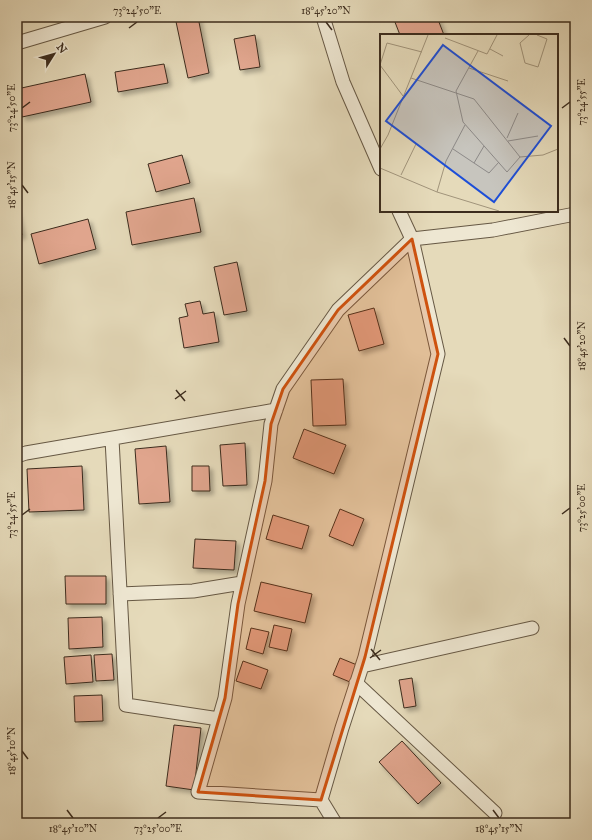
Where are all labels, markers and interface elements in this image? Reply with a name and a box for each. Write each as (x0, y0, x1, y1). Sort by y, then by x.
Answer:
text: 73°24'50"E (113, 5, 161, 17)
text: 18°45'20"N (301, 5, 351, 17)
north arrow (34, 34, 74, 74)
inset map (380, 34, 558, 212)
text: N (54, 41, 70, 56)
text: 73°24'55"E (576, 78, 588, 126)
text: 73°24'50"E (6, 84, 18, 132)
text: 18°45'15"N (6, 161, 18, 209)
text: 18°45'20"N (576, 321, 588, 371)
text: 73°25'00"E (576, 484, 588, 532)
text: 73°24'55"E (6, 491, 18, 539)
text: 18°45'10"N (6, 726, 18, 775)
text: 18°45'10"N (49, 823, 98, 835)
text: 73°25'00"E (134, 823, 182, 835)
text: 18°45'15"N (475, 823, 523, 835)

